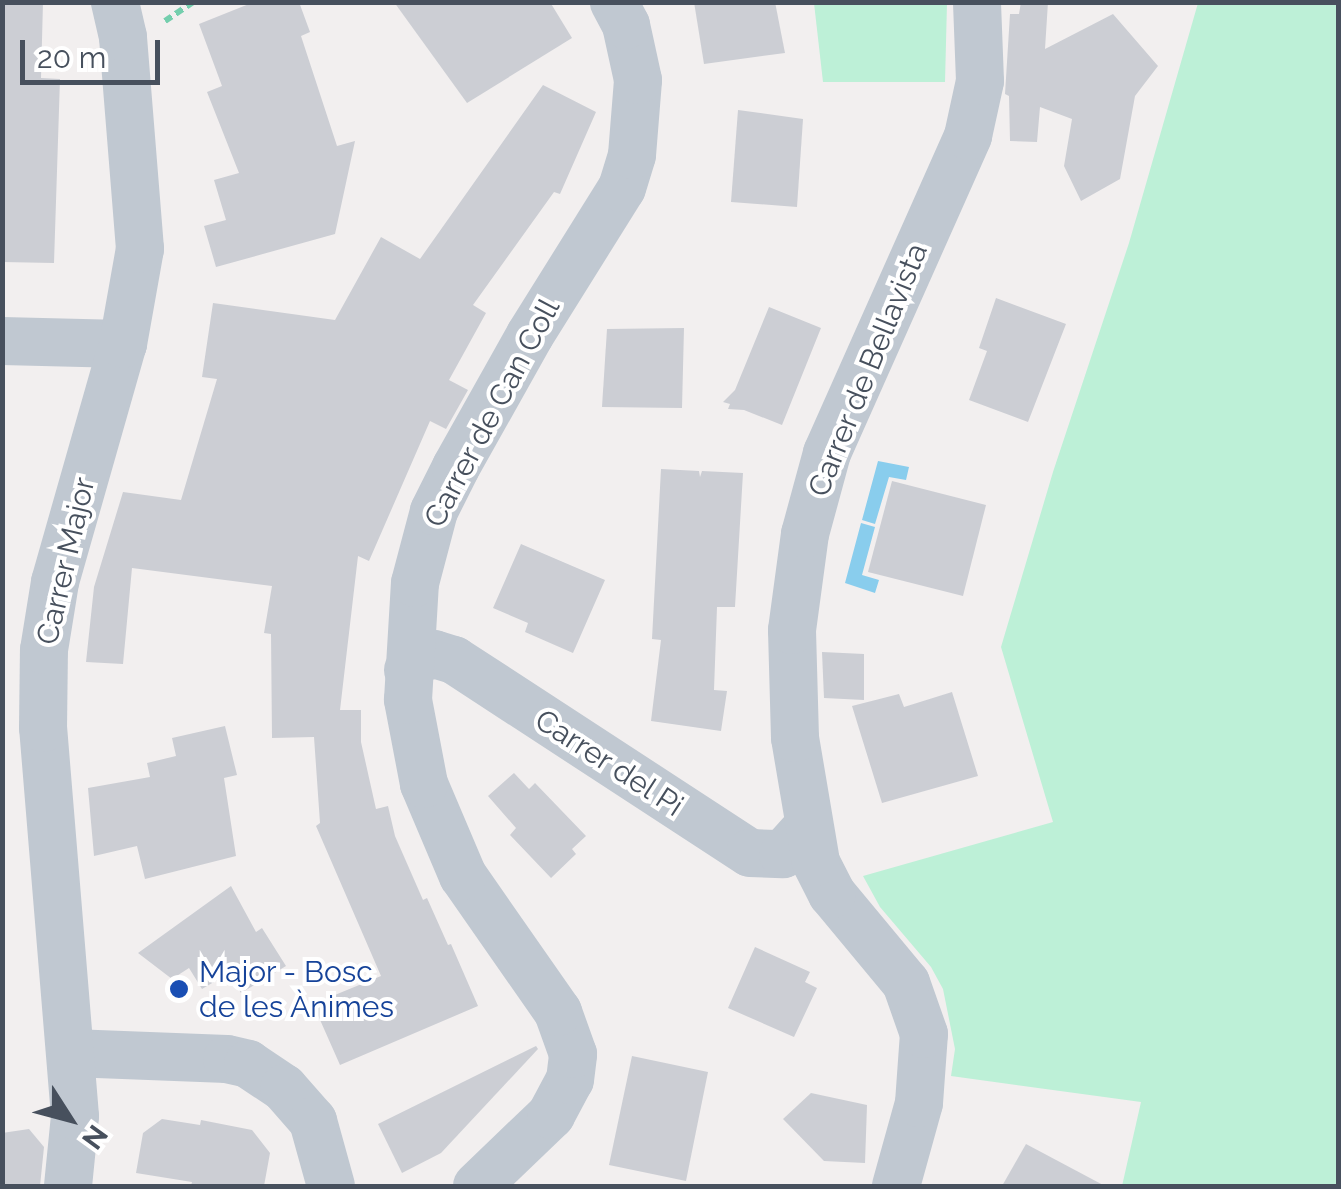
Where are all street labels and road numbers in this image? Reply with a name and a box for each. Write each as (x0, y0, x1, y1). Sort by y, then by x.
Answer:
street label: Carrer de Bellavista (801, 238, 935, 502)
street label: Carrer de Can Coll (416, 292, 568, 534)
street label: Carrer Major (29, 474, 103, 648)
street label: Carrer del Pi (528, 701, 690, 825)

